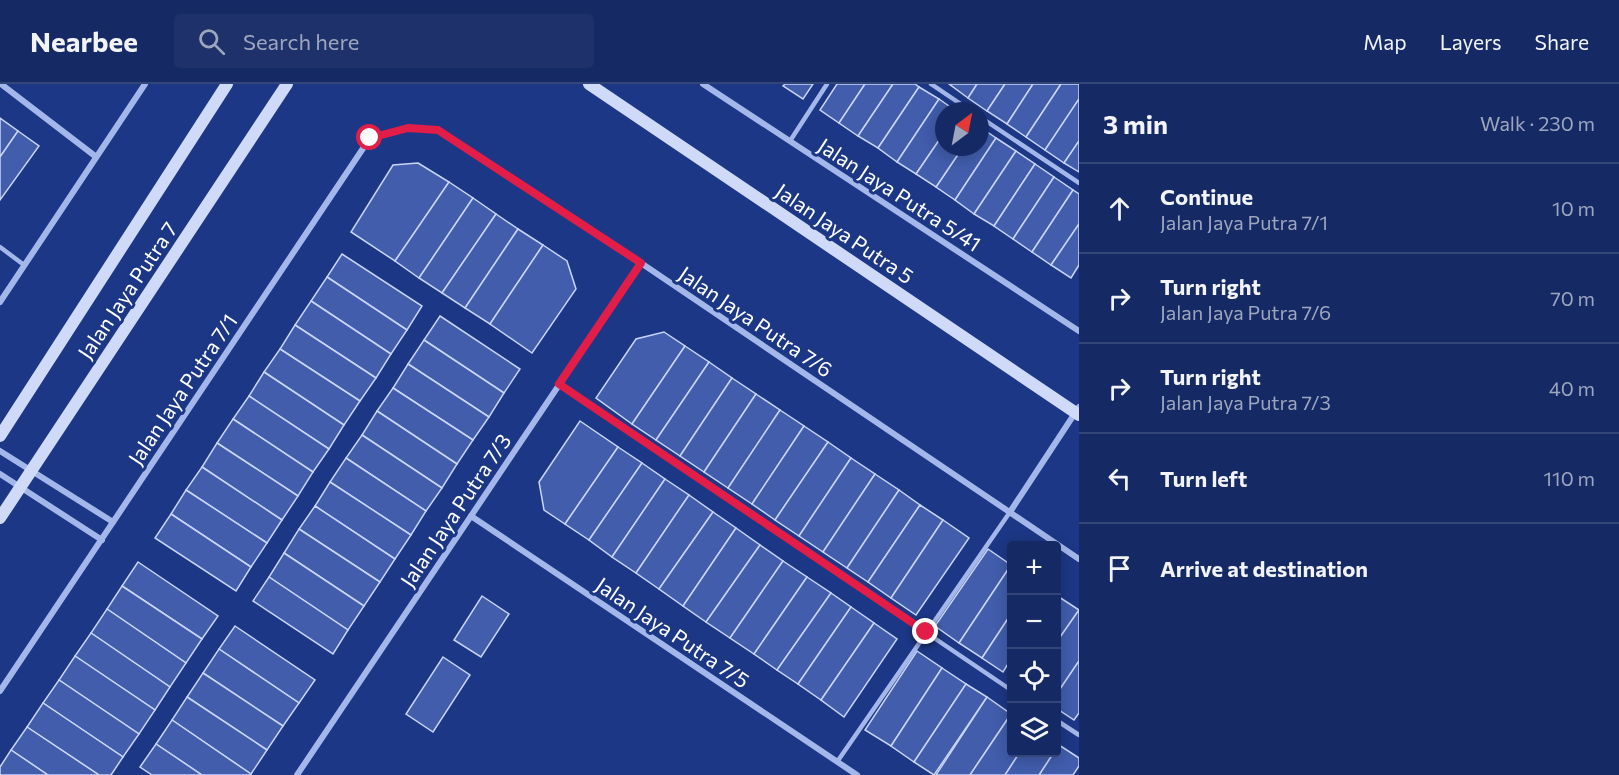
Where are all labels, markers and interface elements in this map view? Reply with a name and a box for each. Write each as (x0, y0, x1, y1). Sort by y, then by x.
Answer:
search box (174, 14, 594, 68)
text: Nearbee (30, 24, 138, 58)
icon: search (195, 25, 228, 58)
text: Search here (243, 28, 359, 55)
text: Map (1363, 29, 1407, 54)
text: Layers (1440, 29, 1502, 54)
text: Share (1535, 29, 1589, 54)
north arrow (935, 102, 989, 156)
text: 3 min (1103, 108, 1168, 139)
text: Walk · 230 m (1480, 111, 1595, 135)
route start (356, 124, 382, 150)
street label: Jalan Jaya Putra 5/41 (814, 132, 986, 256)
street label: Jalan Jaya Putra 5 (771, 178, 919, 288)
text: Continue (1160, 183, 1253, 210)
icon: ahead (1103, 192, 1136, 225)
text: 10 m (1552, 196, 1595, 220)
text: Jalan Jaya Putra 7/1 (1160, 210, 1328, 234)
street label: Jalan Jaya Putra 7 (72, 217, 182, 363)
street label: Jalan Jaya Putra 7/6 (674, 260, 838, 382)
text: Turn right (1160, 273, 1261, 300)
icon: right (1103, 282, 1136, 315)
text: 70 m (1550, 286, 1595, 310)
text: Jalan Jaya Putra 7/6 (1160, 300, 1331, 324)
street label: Jalan Jaya Putra 7/1 (122, 309, 242, 469)
text: Turn right (1160, 363, 1261, 390)
icon: right (1103, 372, 1136, 405)
text: 40 m (1549, 376, 1595, 400)
text: Jalan Jaya Putra 7/3 (1160, 390, 1331, 414)
street label: Jalan Jaya Putra 7/3 (394, 429, 516, 591)
icon: left (1103, 462, 1136, 495)
text: Turn left (1160, 465, 1247, 492)
text: 110 m (1544, 466, 1595, 490)
map controls (1007, 541, 1061, 757)
button: + (1007, 541, 1061, 595)
icon: arrive (1103, 552, 1136, 585)
text: Arrive at destination (1160, 555, 1368, 582)
street label: Jalan Jaya Putra 7/5 (592, 571, 754, 693)
button: − (1007, 595, 1061, 649)
route end (912, 618, 938, 644)
button: locate (1007, 649, 1061, 703)
button: layers (1007, 703, 1061, 757)

